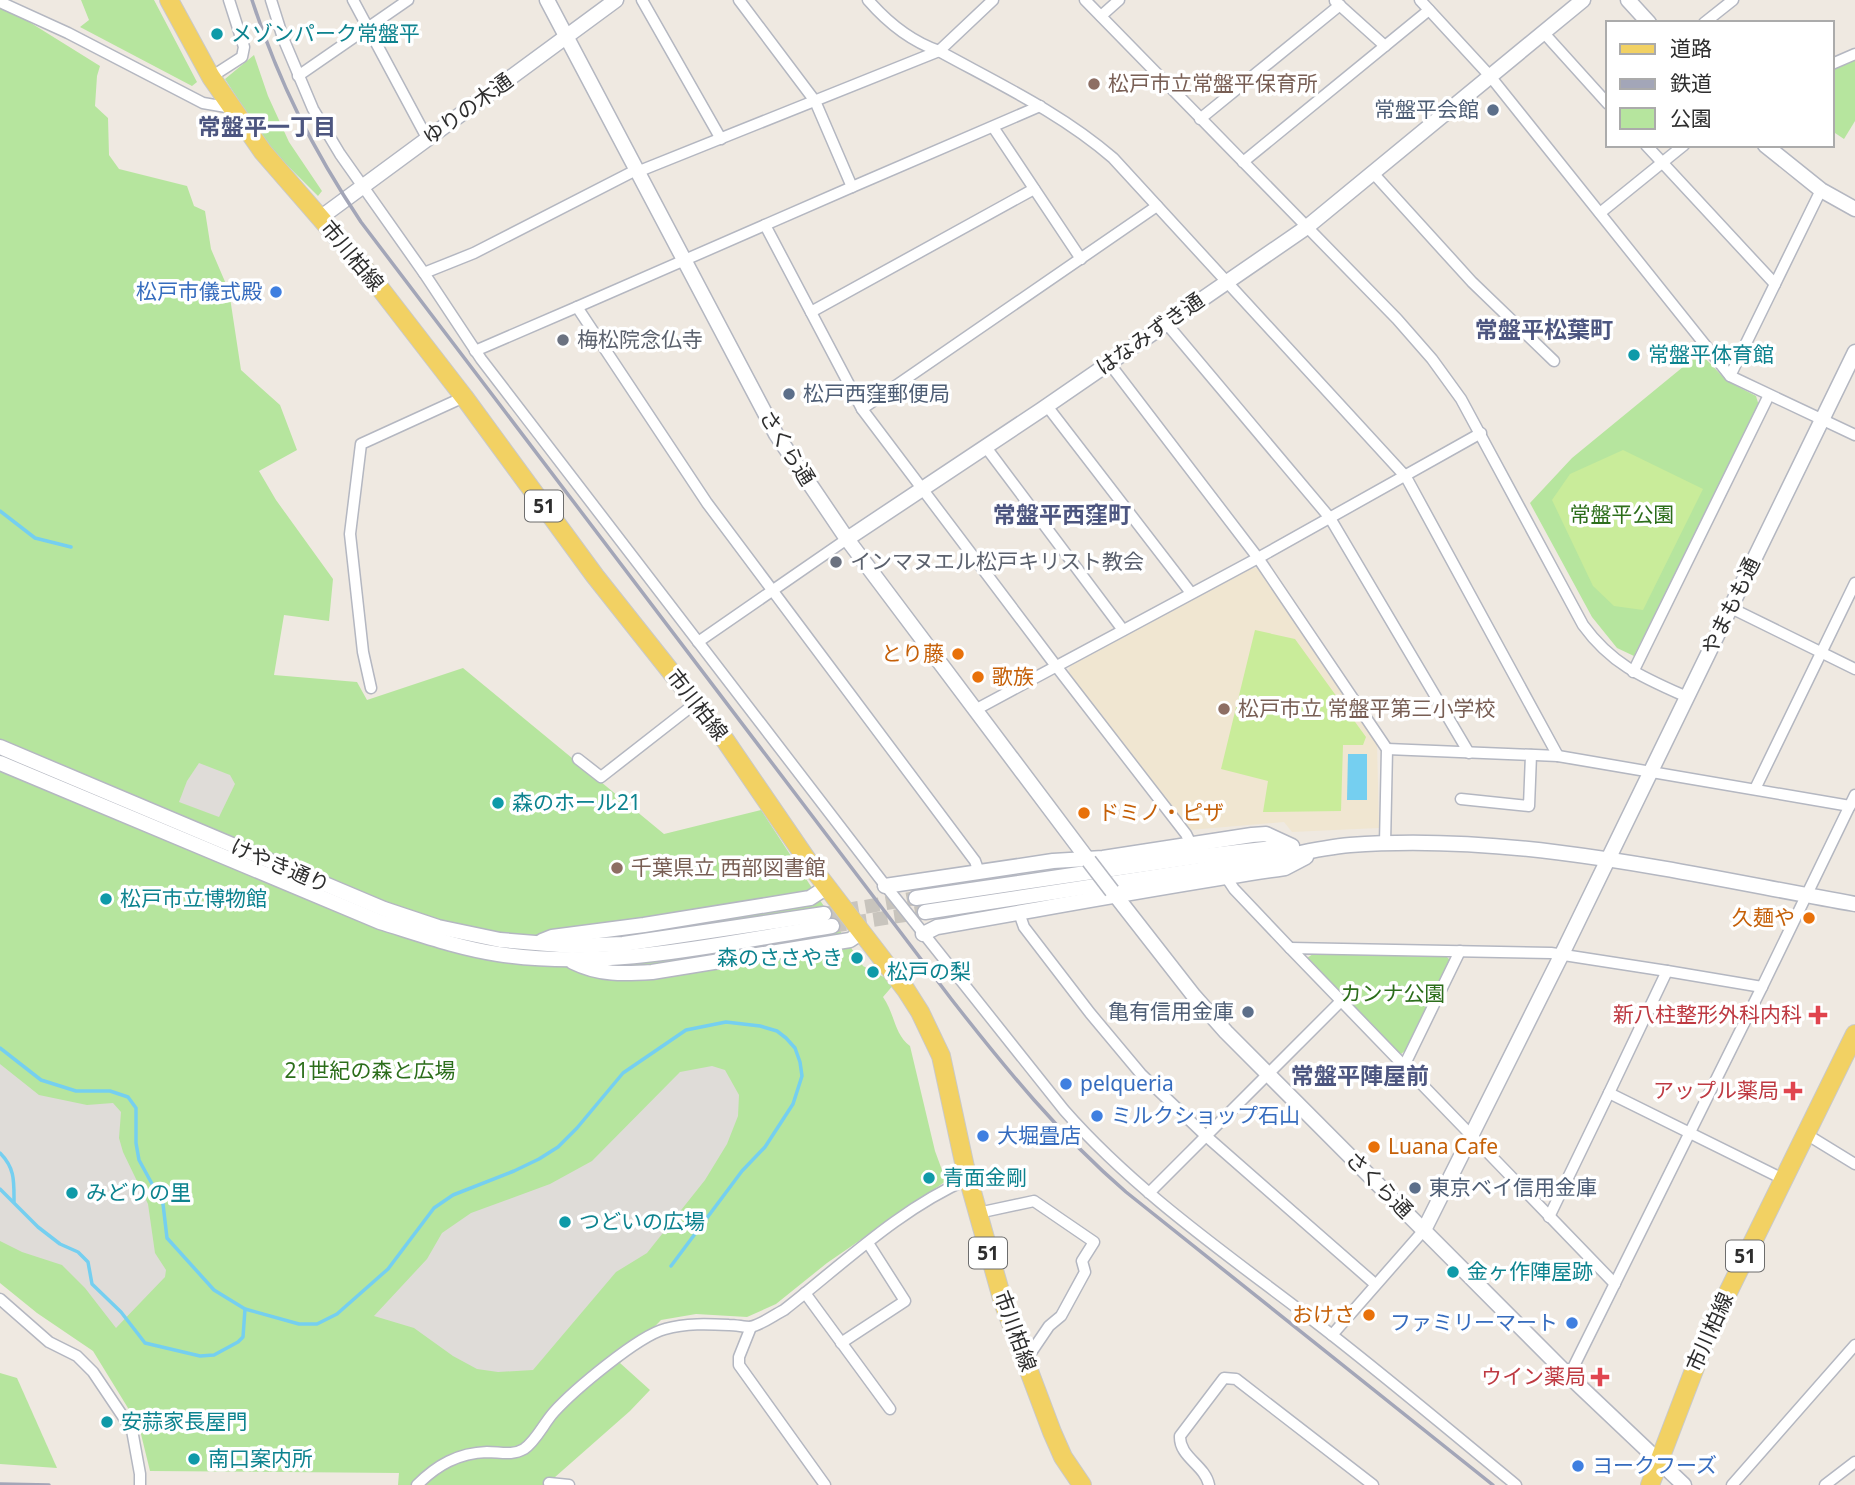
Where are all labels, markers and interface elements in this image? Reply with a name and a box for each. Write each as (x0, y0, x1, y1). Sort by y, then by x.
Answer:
place label: メゾンパーク常盤平 (231, 19, 420, 47)
legend (1606, 21, 1834, 147)
marker: メゾンパーク常盤平 (209, 26, 225, 42)
text: 道路 (1670, 34, 1712, 62)
street label: ゆりの木通 (417, 66, 518, 150)
place label: 松戸市立常盤平保育所 (1108, 69, 1318, 97)
text: 鉄道 (1670, 69, 1712, 97)
marker: 松戸市立常盤平保育所 (1086, 76, 1102, 92)
place label: 常盤平会館 (1374, 95, 1479, 123)
marker: 常盤平会館 (1485, 102, 1501, 118)
text: 公園 (1670, 104, 1712, 132)
district label: 常盤平一丁目 (198, 110, 336, 142)
street label: 市川柏線 (315, 214, 390, 297)
place label: 松戸市儀式殿 (136, 277, 262, 305)
marker: 松戸市儀式殿 (268, 284, 284, 300)
street label: はなみずき通 (1090, 286, 1209, 381)
district label: 常盤平松葉町 (1475, 313, 1613, 345)
place label: 梅松院念仏寺 (577, 325, 703, 353)
marker: 梅松院念仏寺 (555, 332, 571, 348)
place label: 常盤平体育館 (1648, 340, 1774, 368)
marker: 常盤平体育館 (1626, 347, 1642, 363)
place label: 松戸西窪郵便局 (803, 379, 950, 407)
marker: 松戸西窪郵便局 (781, 386, 797, 402)
street label: さくら通 (754, 404, 822, 491)
road number: 51 (525, 491, 563, 522)
district label: 常盤平西窪町 (993, 498, 1131, 530)
park label: 常盤平公園 (1570, 500, 1675, 528)
place label: インマヌエル松戸キリスト教会 (850, 547, 1144, 575)
street label: やまもも通 (1695, 552, 1766, 659)
marker: インマヌエル松戸キリスト教会 (828, 554, 844, 570)
place label: とり藤 (881, 639, 944, 667)
marker: とり藤 (950, 646, 966, 662)
place label: 歌族 (992, 662, 1034, 690)
street label: 市川柏線 (661, 663, 735, 746)
marker: 歌族 (970, 669, 986, 685)
place label: 松戸市立 常盤平第三小学校 (1238, 694, 1495, 722)
marker: 松戸市立 常盤平第三小学校 (1216, 701, 1232, 717)
place label: 森のホール21 (512, 788, 641, 816)
marker: 森のホール21 (490, 795, 506, 811)
place label: ドミノ・ピザ (1098, 798, 1224, 826)
marker: ドミノ・ピザ (1076, 805, 1092, 821)
street label: けやき通り (227, 832, 334, 898)
place label: 千葉県立 西部図書館 (631, 853, 825, 881)
marker: 千葉県立 西部図書館 (609, 860, 625, 876)
place label: 松戸市立博物館 (120, 884, 267, 912)
marker: 松戸市立博物館 (98, 891, 114, 907)
place label: 久麺や (1732, 903, 1795, 931)
marker: 久麺や (1801, 910, 1817, 926)
place label: 森のささやき (717, 943, 843, 971)
marker: 森のささやき (849, 950, 865, 966)
place label: 松戸の梨 (887, 957, 971, 985)
marker: 松戸の梨 (865, 964, 881, 980)
park label: カンナ公園 (1341, 979, 1446, 1007)
place label: 亀有信用金庫 (1108, 997, 1234, 1025)
place label: 新八柱整形外科内科 (1613, 1000, 1802, 1028)
marker: 亀有信用金庫 (1240, 1004, 1256, 1020)
marker: 新八柱整形外科内科 (1808, 1005, 1828, 1025)
park label: 21世紀の森と広場 (284, 1056, 456, 1084)
district label: 常盤平陣屋前 (1291, 1059, 1429, 1091)
place label: pelqueria (1080, 1069, 1174, 1097)
marker: pelqueria (1058, 1076, 1074, 1092)
place label: アップル薬局 (1653, 1076, 1779, 1104)
marker: アップル薬局 (1785, 1083, 1801, 1099)
place label: ミルクショップ石山 (1111, 1101, 1300, 1129)
marker: ミルクショップ石山 (1089, 1108, 1105, 1124)
place label: 大堀畳店 (997, 1121, 1081, 1149)
marker: 大堀畳店 (975, 1128, 991, 1144)
place label: Luana Cafe (1388, 1132, 1498, 1160)
marker: Luana Cafe (1366, 1139, 1382, 1155)
street label: さくら通 (1340, 1145, 1419, 1224)
place label: 青面金剛 (943, 1163, 1027, 1191)
marker: 青面金剛 (921, 1170, 937, 1186)
place label: 東京ベイ信用金庫 (1429, 1173, 1597, 1201)
place label: みどりの里 (86, 1178, 191, 1206)
marker: 東京ベイ信用金庫 (1407, 1180, 1423, 1196)
marker: みどりの里 (64, 1185, 80, 1201)
place label: つどいの広場 (579, 1207, 705, 1235)
marker: つどいの広場 (557, 1214, 573, 1230)
road number: 51 (969, 1238, 1007, 1268)
road number: 51 (1726, 1240, 1764, 1272)
place label: 金ヶ作陣屋跡 (1467, 1257, 1593, 1285)
marker: 金ヶ作陣屋跡 (1445, 1264, 1461, 1280)
street label: 市川柏線 (988, 1286, 1043, 1375)
street label: 市川柏線 (1679, 1288, 1739, 1376)
place label: おけさ (1292, 1300, 1355, 1328)
marker: おけさ (1361, 1307, 1377, 1323)
place label: ファミリーマート (1390, 1308, 1558, 1336)
marker: ファミリーマート (1564, 1315, 1580, 1331)
place label: ウイン薬局 (1481, 1362, 1586, 1390)
marker: ウイン薬局 (1592, 1369, 1608, 1385)
place label: 安蒜家長屋門 (121, 1407, 247, 1435)
marker: 安蒜家長屋門 (99, 1414, 115, 1430)
place label: 南口案内所 (208, 1444, 313, 1472)
marker: 南口案内所 (186, 1451, 202, 1467)
place label: ヨークフーズ (1592, 1451, 1717, 1479)
marker: ヨークフーズ (1570, 1458, 1586, 1474)

